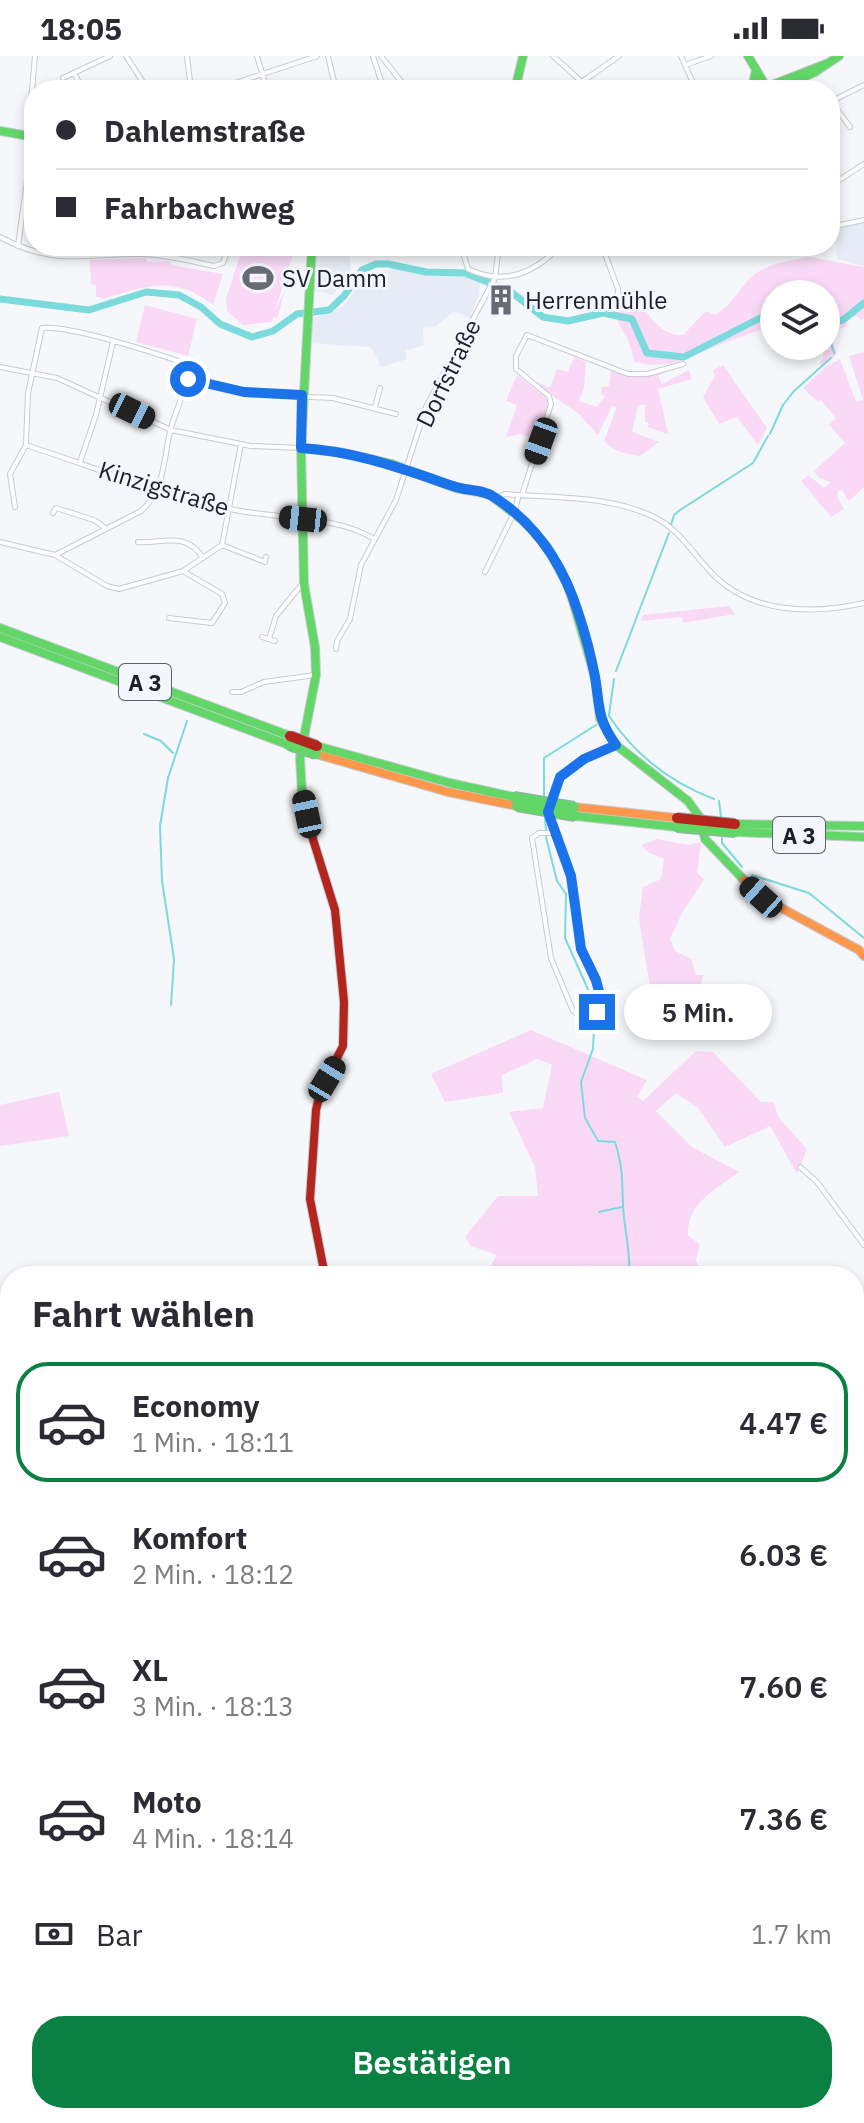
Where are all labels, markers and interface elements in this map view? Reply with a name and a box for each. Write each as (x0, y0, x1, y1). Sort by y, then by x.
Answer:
text: 18:05 (40, 9, 122, 48)
text: Dahlemstraße (104, 111, 306, 150)
text: Fahrbachweg (104, 188, 294, 227)
sports icon: SV Damm (241, 261, 275, 295)
place label: SV Damm (282, 262, 387, 294)
map controls (760, 280, 840, 360)
button: layers (760, 280, 840, 360)
building icon: Herrenmühle (484, 283, 518, 317)
place label: Herrenmühle (525, 284, 667, 316)
street label: Dorfstraße (408, 314, 488, 432)
route start (170, 361, 206, 397)
car (105, 390, 159, 432)
car (522, 414, 560, 468)
street label: Kinzigstraße (95, 453, 233, 523)
car (278, 505, 328, 533)
road number: A 3 (119, 664, 171, 700)
car (290, 788, 324, 840)
road number: A 3 (773, 817, 825, 853)
car (735, 872, 787, 922)
callout: 5 Min. (625, 984, 773, 1040)
route end (579, 994, 615, 1030)
text: 5 Min. (661, 995, 735, 1029)
car (304, 1052, 350, 1106)
text: Fahrt wählen (32, 1290, 255, 1337)
icon: car (36, 1386, 108, 1458)
text: Economy (132, 1386, 260, 1425)
text: 4.47 € (739, 1403, 828, 1442)
text: 1 Min. · 18:11 (132, 1425, 294, 1459)
icon: car (36, 1518, 108, 1590)
text: Komfort (132, 1518, 247, 1557)
text: 6.03 € (739, 1535, 828, 1574)
text: 2 Min. · 18:12 (132, 1557, 294, 1591)
icon: car (36, 1650, 108, 1722)
text: XL (132, 1650, 168, 1689)
text: 7.60 € (739, 1667, 828, 1706)
text: 3 Min. · 18:13 (132, 1689, 294, 1723)
icon: car (36, 1782, 108, 1854)
text: Moto (132, 1782, 202, 1821)
text: 7.36 € (739, 1799, 828, 1838)
text: 4 Min. · 18:14 (132, 1821, 294, 1855)
icon: cash (32, 1912, 76, 1956)
text: Bar (96, 1915, 143, 1954)
text: 1.7 km (751, 1917, 832, 1951)
button: Bestätigen (32, 2016, 832, 2108)

